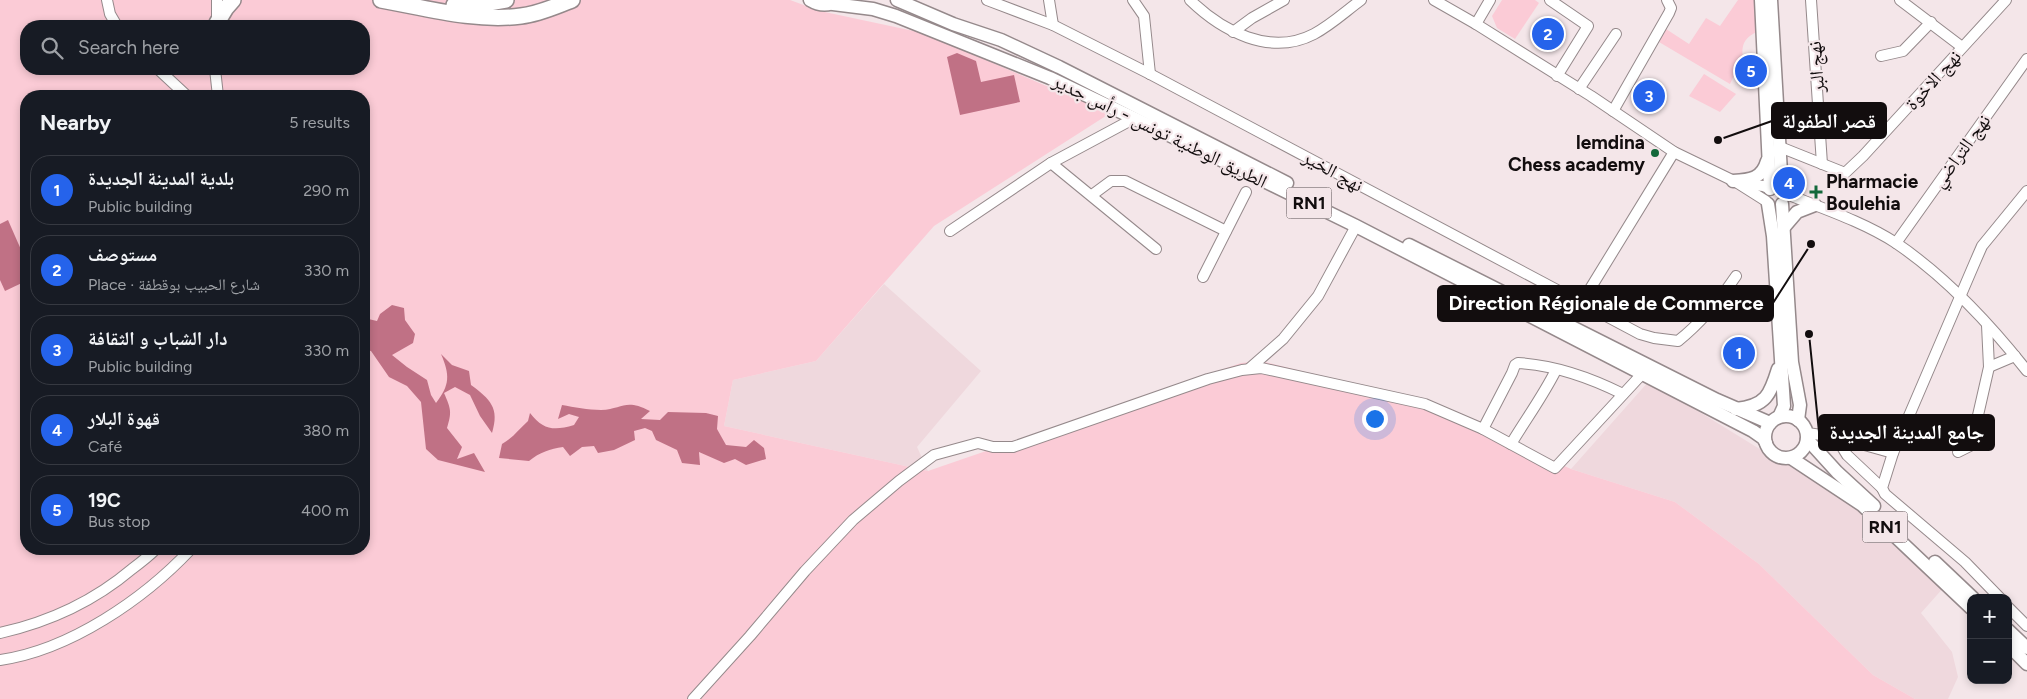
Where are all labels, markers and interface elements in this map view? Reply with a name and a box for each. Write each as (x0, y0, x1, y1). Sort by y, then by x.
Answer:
pin: 2 (1532, 15, 1564, 53)
search box (20, 20, 370, 75)
icon: search (38, 34, 66, 62)
text: Search here (78, 36, 180, 59)
street label: نهج البر (1803, 40, 1830, 95)
street label: نهج الاخوة (1900, 45, 1967, 115)
pin: 5 (1735, 52, 1767, 90)
street label: الطريق الوطنية تونس - رأس جدير (1048, 69, 1271, 193)
pin: 3 (1633, 77, 1665, 115)
callout: قصر الطفولة (1772, 103, 1886, 138)
text: قصر الطفولة (1782, 109, 1876, 133)
text: Nearby (40, 110, 111, 135)
street label: نهج التراضي (1927, 110, 1998, 195)
text: 5 results (289, 113, 350, 132)
place label: lemdina Chess academy (1508, 131, 1645, 176)
street label: نهج الخير (1297, 145, 1367, 198)
marker: lemdina Chess academy (1649, 147, 1661, 159)
pin: 4 (1773, 164, 1805, 202)
text: بلدية المدينة الجديدة (88, 167, 234, 190)
place label: Pharmacie Boulehia (1826, 170, 1919, 215)
text: 1 (54, 181, 60, 200)
text: 290 m (303, 181, 349, 200)
marker: Pharmacie Boulehia (1810, 186, 1822, 198)
road number: RN1 (1286, 188, 1332, 218)
text: Public building (88, 197, 192, 216)
text: مستوصف (88, 243, 157, 266)
text: 2 (52, 261, 62, 280)
text: 330 m (304, 261, 349, 280)
text: Place · شارع الحبيب بوقطفة (88, 275, 260, 294)
callout: Direction Régionale de Commerce (1438, 286, 1773, 321)
text: Direction Régionale de Commerce (1449, 291, 1763, 315)
text: دار الشباب و الثقافة (88, 327, 228, 350)
pin: 1 (1723, 334, 1755, 372)
text: 3 (53, 341, 61, 360)
text: 330 m (304, 341, 349, 360)
text: Public building (88, 357, 192, 376)
your location (1362, 406, 1388, 432)
text: قهوة البلار (88, 407, 160, 430)
callout: جامع المدينة الجديدة (1819, 415, 1994, 450)
text: جامع المدينة الجديدة (1829, 420, 1985, 446)
text: 4 (52, 421, 62, 440)
text: 380 m (303, 421, 349, 440)
text: Café (88, 437, 122, 456)
text: 19C (88, 489, 121, 512)
text: 5 (52, 501, 62, 520)
text: 400 m (301, 501, 349, 520)
text: Bus stop (88, 512, 150, 531)
road number: RN1 (1862, 512, 1908, 542)
map controls (1967, 594, 2012, 684)
button: + (1967, 594, 2012, 639)
button: − (1967, 639, 2012, 684)

